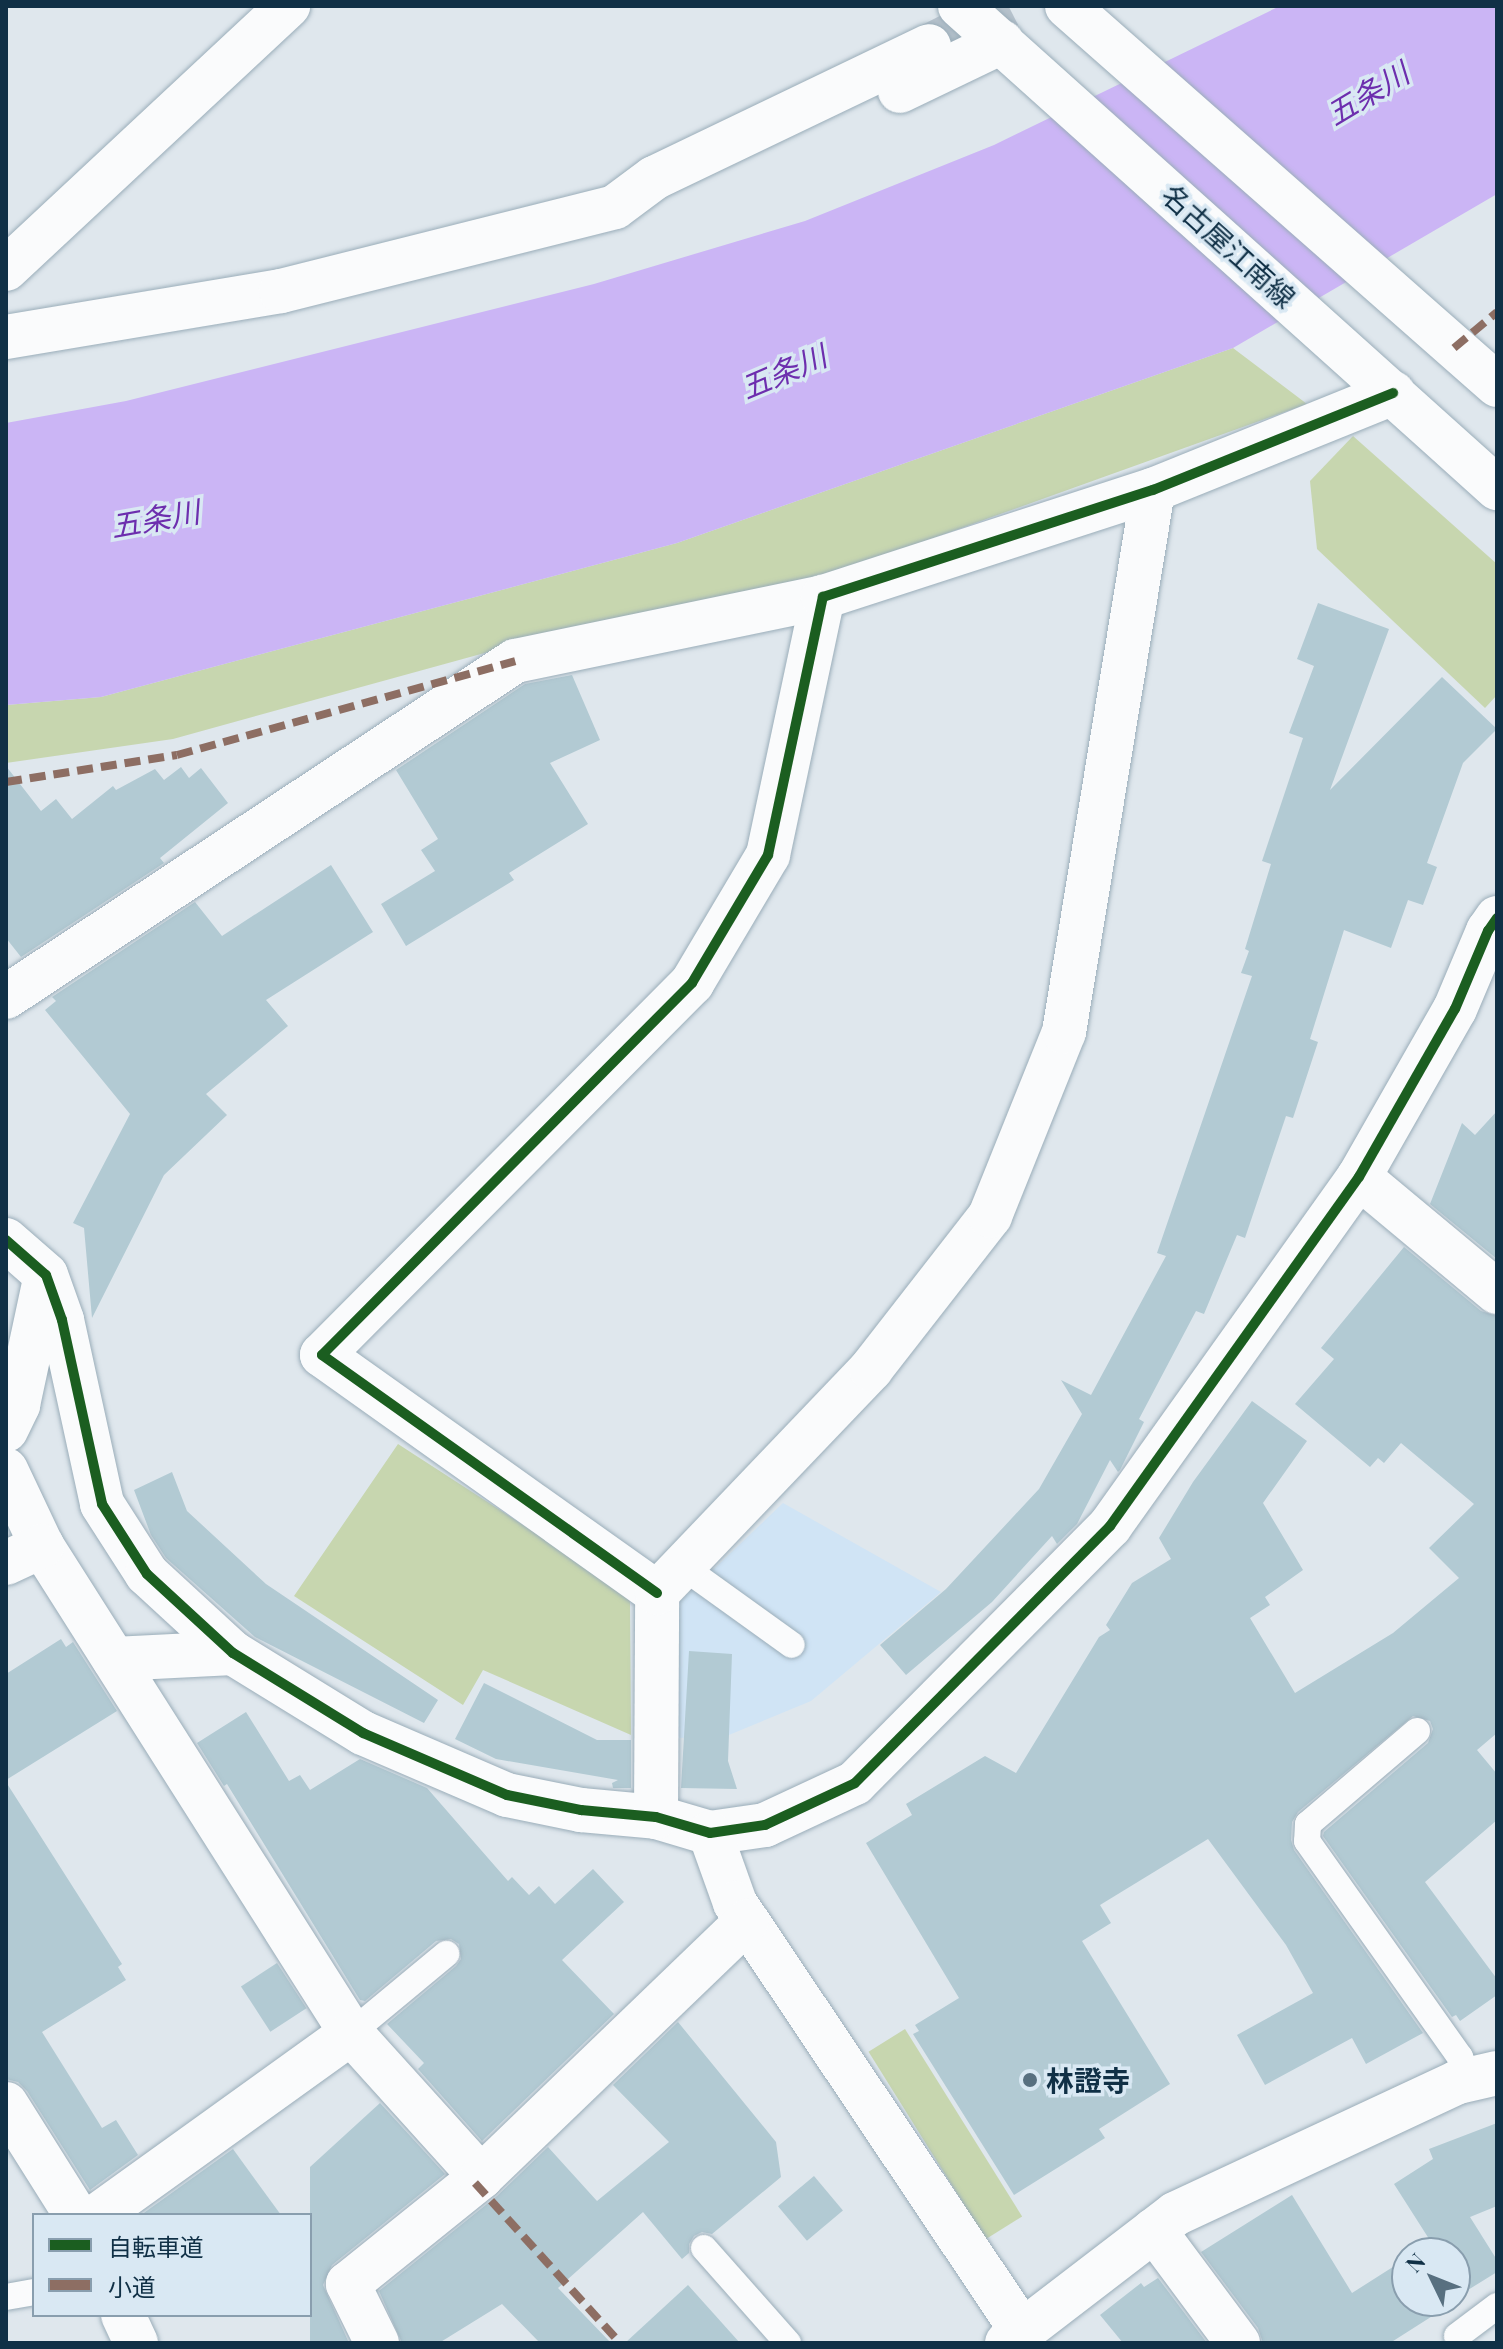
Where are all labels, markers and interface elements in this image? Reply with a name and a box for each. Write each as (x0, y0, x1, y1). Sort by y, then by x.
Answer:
water label: 五条川 (1319, 54, 1415, 132)
street label: 名古屋江南線 (1155, 177, 1303, 315)
water label: 五条川 (735, 337, 831, 405)
water label: 五条川 (108, 492, 202, 544)
place label: 林證寺 (1046, 2063, 1130, 2097)
marker: 林證寺 (1021, 2071, 1039, 2089)
legend (32, 2213, 312, 2317)
text: 自転車道 (108, 2230, 204, 2262)
north arrow (1391, 2237, 1471, 2317)
text: N (1399, 2246, 1431, 2278)
text: 小道 (108, 2270, 156, 2302)

